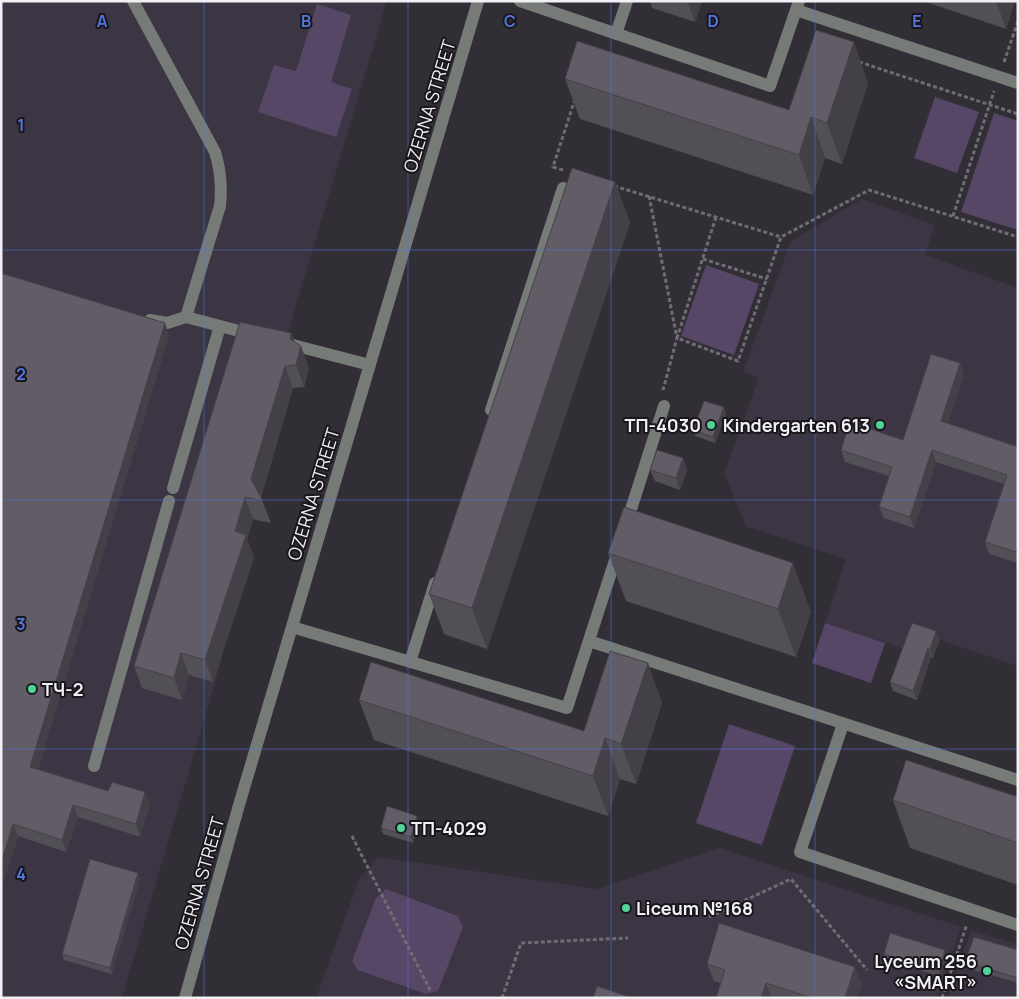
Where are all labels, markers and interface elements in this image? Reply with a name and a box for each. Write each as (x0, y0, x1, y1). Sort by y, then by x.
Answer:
text: A (97, 10, 108, 32)
text: B (301, 10, 311, 32)
text: C (504, 10, 516, 32)
text: D (707, 10, 719, 32)
text: E (912, 10, 922, 32)
street label: OZERNA STREET (397, 37, 461, 175)
text: 1 (17, 114, 25, 136)
text: 2 (16, 363, 26, 385)
place label: ТП-4030 (625, 413, 701, 437)
place label: Kindergarten 613 (723, 413, 870, 437)
marker: ТП-4030 (705, 419, 717, 431)
marker: Kindergarten 613 (874, 419, 886, 431)
street label: OZERNA STREET (281, 425, 345, 563)
text: 3 (16, 613, 26, 635)
place label: ТЧ-2 (42, 677, 83, 701)
marker: ТЧ-2 (26, 683, 38, 695)
street label: OZERNA STREET (169, 813, 230, 952)
place label: ТП-4029 (411, 816, 487, 840)
marker: ТП-4029 (395, 822, 407, 834)
text: 4 (16, 863, 26, 885)
place label: Liceum №168 (636, 896, 753, 920)
marker: Liceum №168 (620, 902, 632, 914)
place label: Lyceum 256 «SMART» (874, 949, 977, 994)
marker: Lyceum 256 «SMART» (981, 965, 993, 977)

